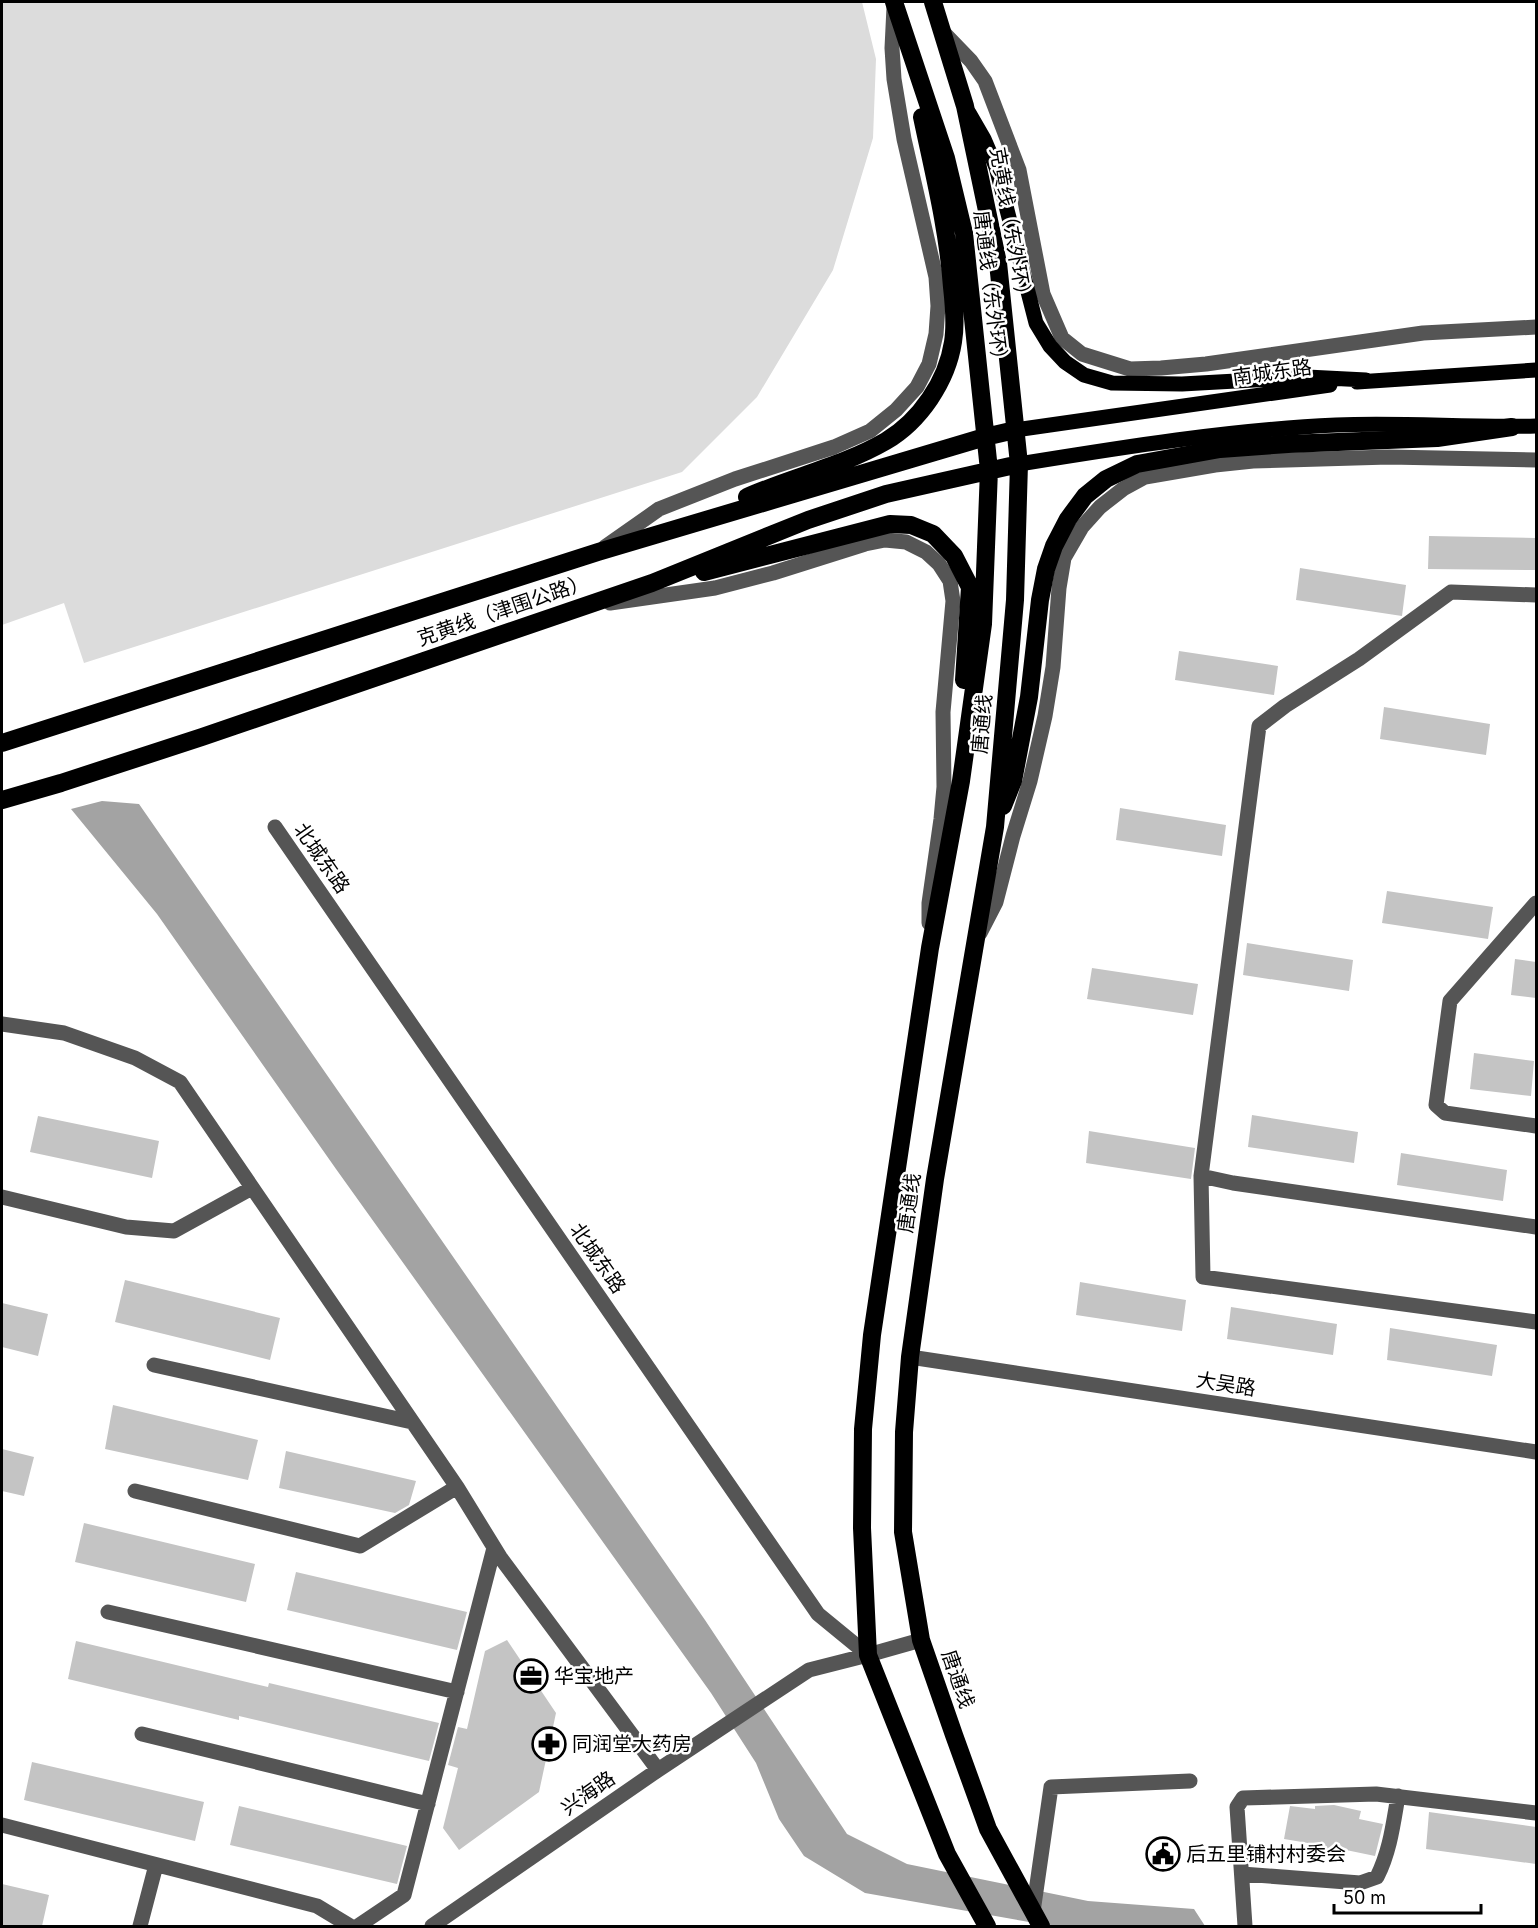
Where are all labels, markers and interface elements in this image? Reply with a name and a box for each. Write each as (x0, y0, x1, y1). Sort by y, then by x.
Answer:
street label: 克黄线（东外环） (985, 145, 1037, 307)
street label: 唐通线（东外环） (969, 209, 1013, 371)
street label: 南城东路 (1231, 355, 1313, 389)
street label: 克黄线（津围公路） (414, 569, 592, 651)
street label: 唐通线 (967, 693, 997, 755)
street label: 北城东路 (289, 818, 355, 898)
street label: 唐通线 (893, 1172, 925, 1234)
street label: 北城东路 (565, 1218, 631, 1298)
street label: 大吴路 (1194, 1367, 1258, 1401)
street label: 唐通线 (937, 1647, 979, 1711)
office icon: 华宝地产 (513, 1658, 549, 1694)
place label: 华宝地产 (554, 1664, 634, 1688)
pharmacy icon: 同润堂大药房 (531, 1726, 567, 1762)
place label: 同润堂大药房 (572, 1732, 692, 1756)
street label: 兴海路 (557, 1766, 619, 1820)
public building icon: 后五里铺村村委会 (1145, 1836, 1181, 1872)
place label: 后五里铺村村委会 (1186, 1842, 1346, 1866)
scale bar (1334, 1877, 1481, 1915)
text: 50 m (1343, 1887, 1386, 1908)

